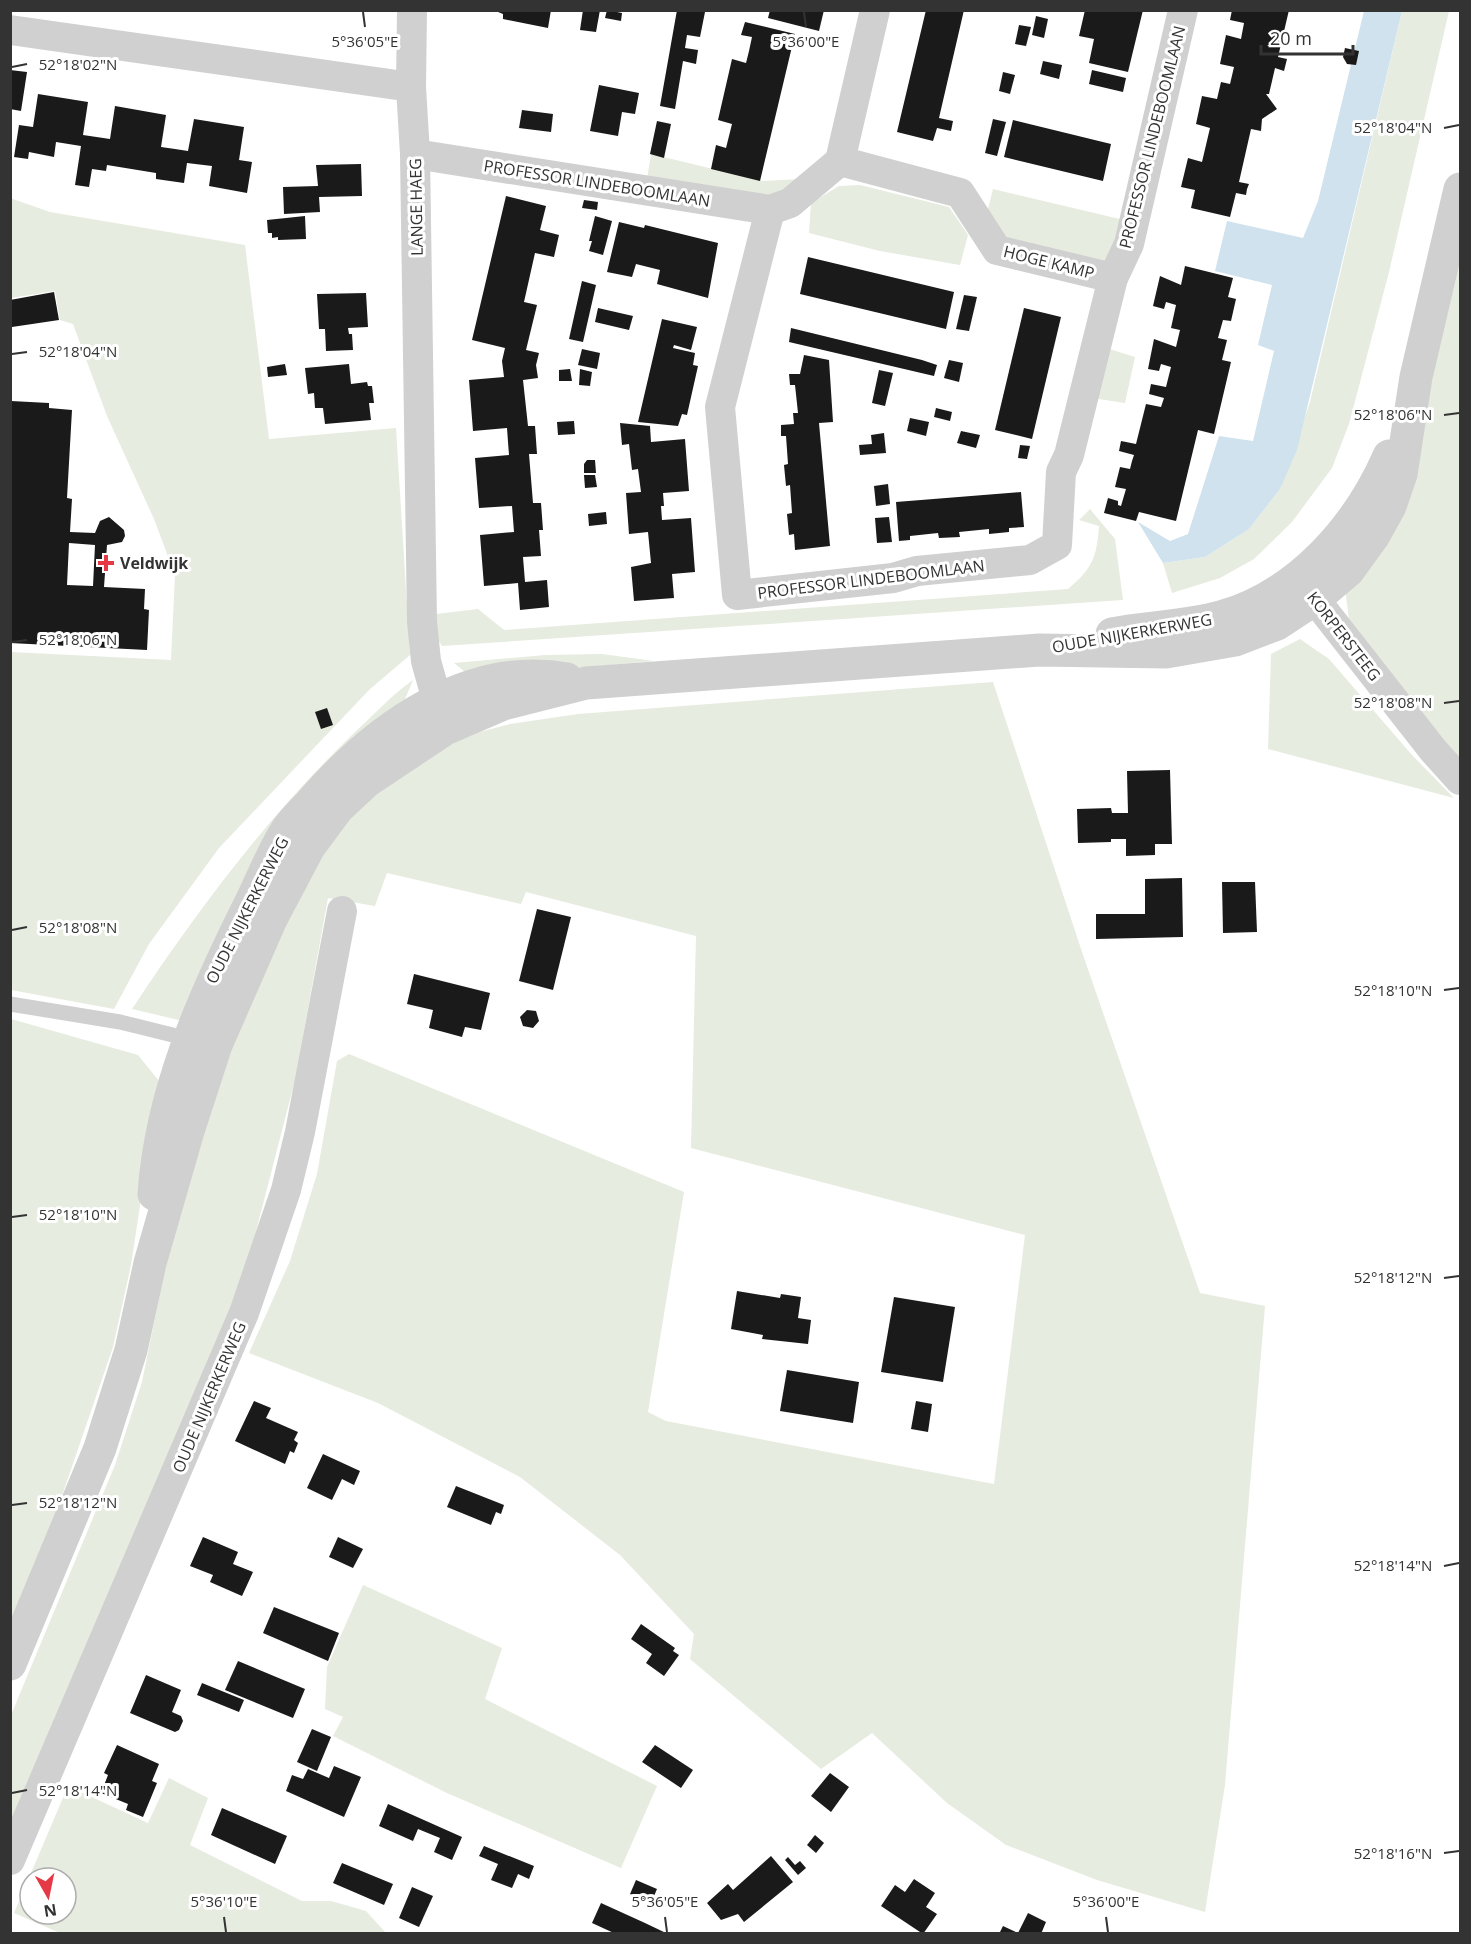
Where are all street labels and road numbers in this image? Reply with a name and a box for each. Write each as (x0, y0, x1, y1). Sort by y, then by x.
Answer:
street label: PROFESSOR LINDEBOOMLAAN (1114, 23, 1190, 251)
street label: PROFESSOR LINDEBOOMLAAN (482, 154, 712, 212)
street label: LANGE HAEG (404, 158, 428, 256)
street label: HOGE KAMP (1001, 240, 1097, 284)
street label: PROFESSOR LINDEBOOMLAAN (756, 554, 986, 604)
street label: KORPERSTEEG (1302, 587, 1386, 685)
street label: OUDE NIJKERKERWEG (1050, 608, 1214, 658)
street label: OUDE NIJKERKERWEG (200, 833, 294, 987)
street label: OUDE NIJKERKERWEG (167, 1318, 251, 1476)

